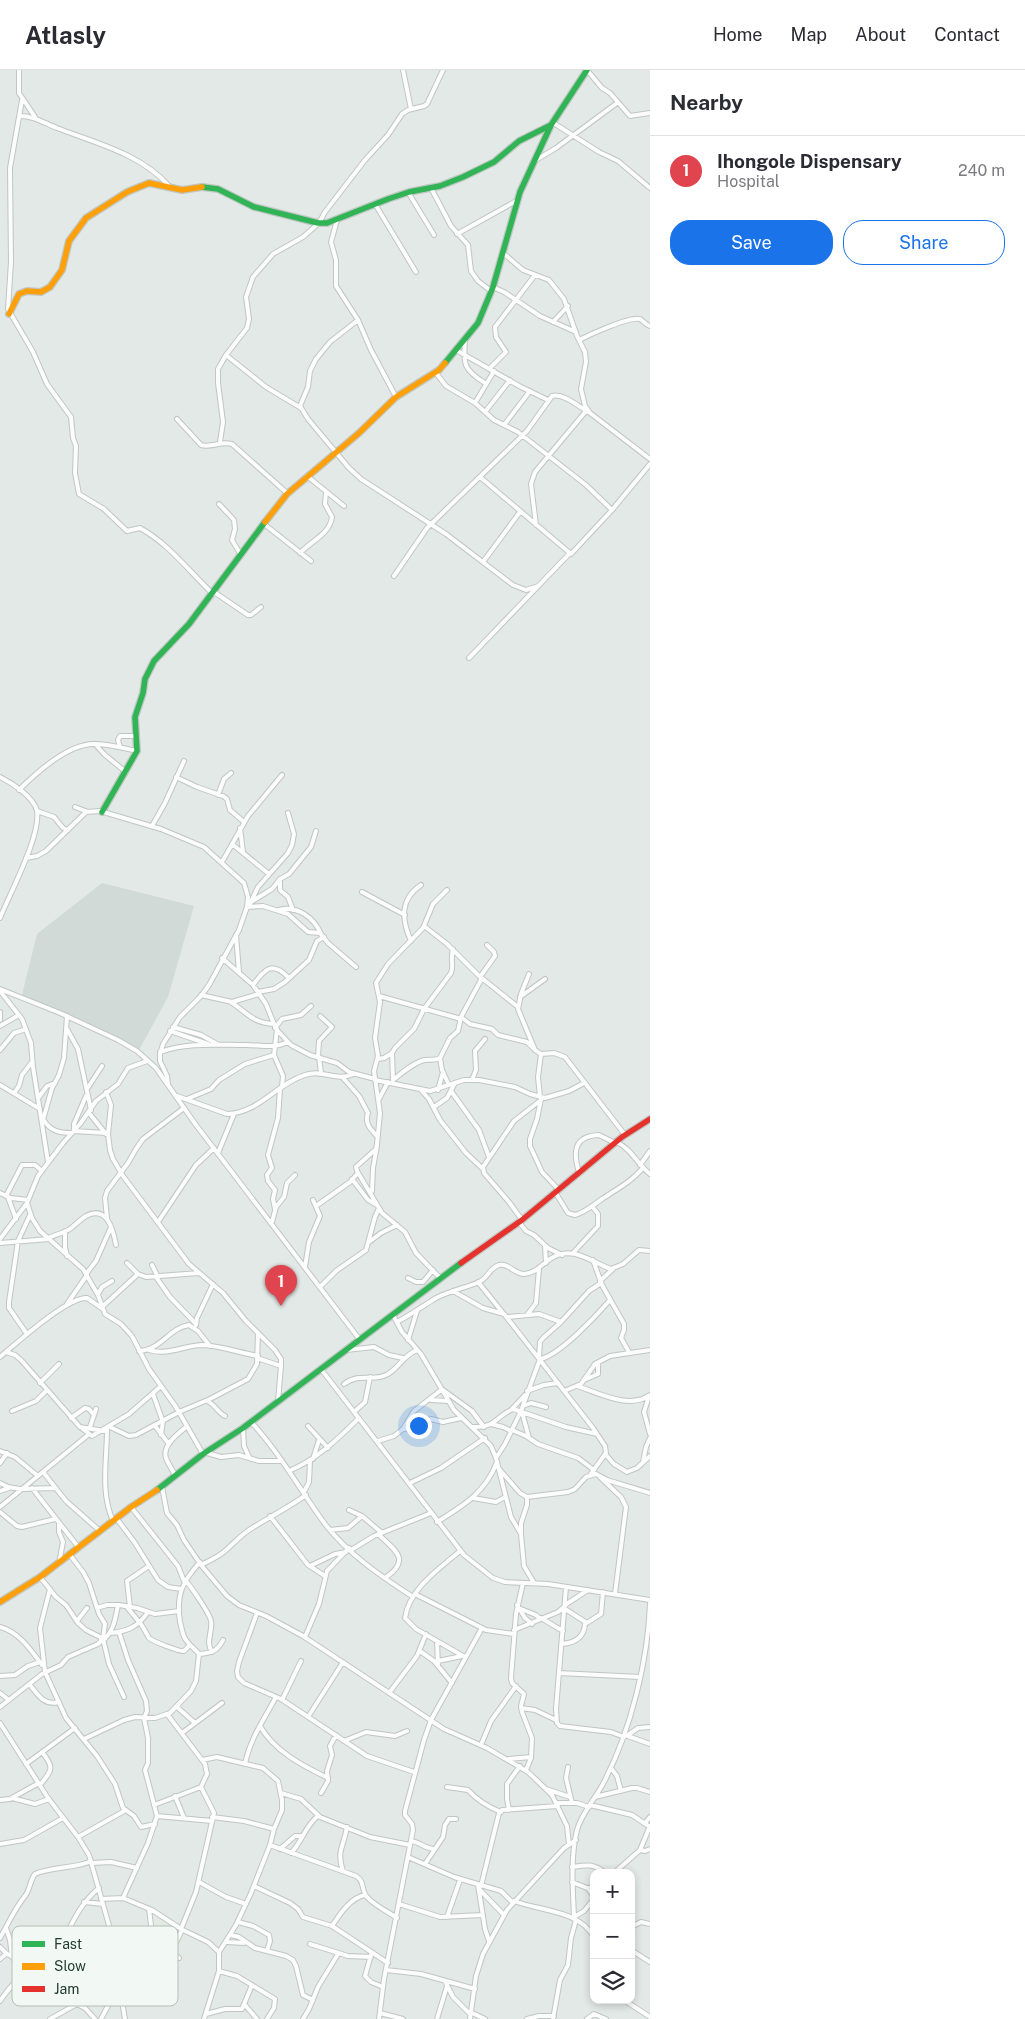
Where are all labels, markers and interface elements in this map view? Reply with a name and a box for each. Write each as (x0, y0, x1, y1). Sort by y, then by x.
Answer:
text: Atlasly (25, 21, 106, 49)
text: Home (713, 24, 763, 45)
text: Map (791, 24, 827, 45)
text: About (855, 24, 906, 45)
text: Contact (934, 24, 1000, 45)
text: Nearby (670, 90, 743, 115)
text: Ihongole Dispensary (717, 150, 902, 172)
text: 1 (683, 161, 689, 180)
text: 240 m (958, 161, 1005, 180)
text: Hospital (717, 172, 780, 191)
button: Save (670, 220, 833, 265)
button: Share (843, 220, 1005, 265)
pin: 1 (265, 1265, 297, 1306)
your location (406, 1413, 432, 1439)
map controls (590, 1869, 635, 2004)
button: + (590, 1869, 635, 1914)
button: − (590, 1914, 635, 1959)
legend (12, 1926, 178, 2006)
text: Fast (54, 1936, 82, 1952)
text: Slow (54, 1958, 86, 1974)
button: layers (590, 1959, 635, 2004)
text: Jam (54, 1981, 79, 1997)

